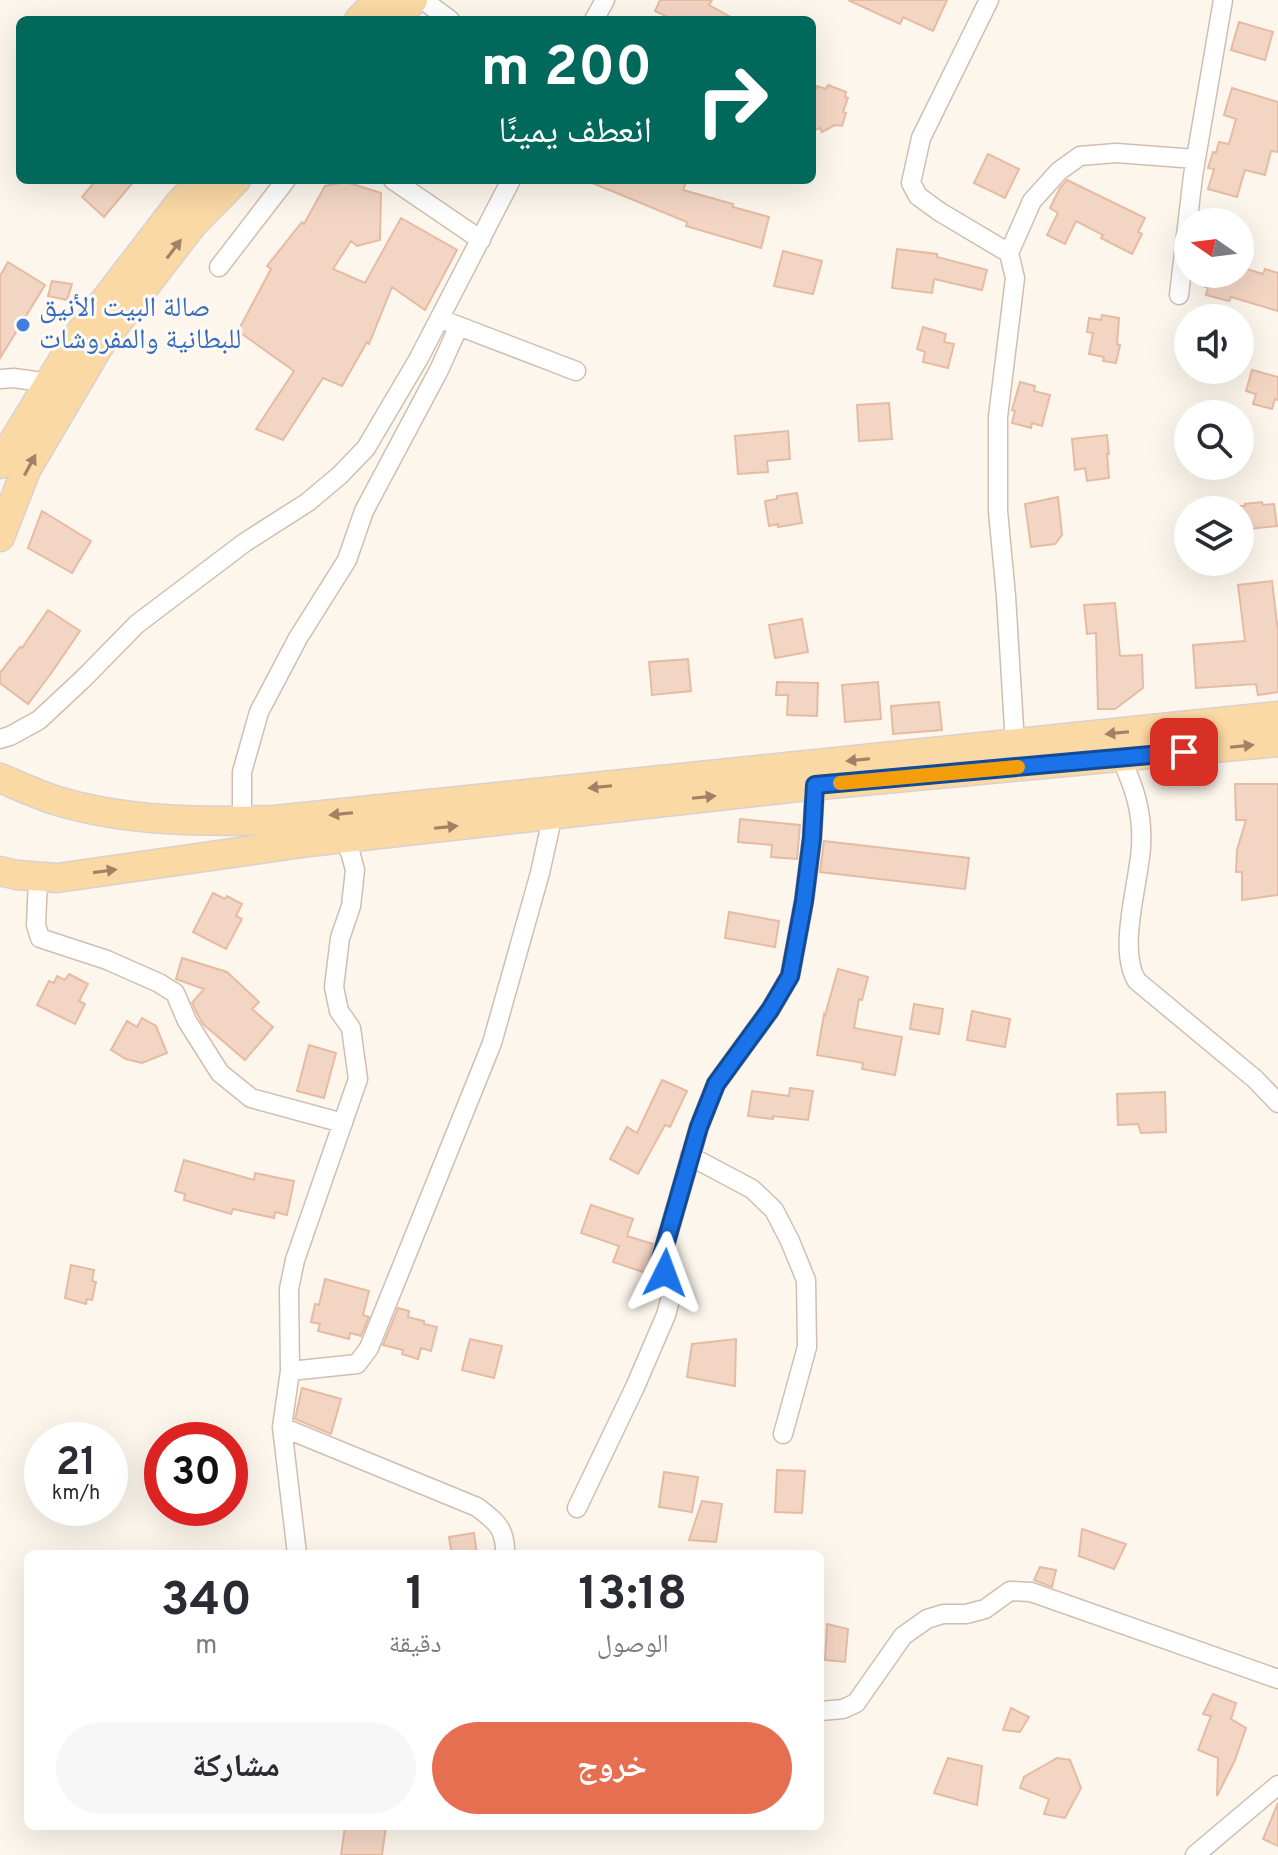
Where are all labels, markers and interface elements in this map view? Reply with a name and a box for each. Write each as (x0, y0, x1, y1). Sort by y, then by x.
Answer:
text: 200 m (481, 35, 652, 105)
icon: right (680, 48, 784, 152)
text: انعطف يمينًا (498, 110, 652, 156)
north arrow (1174, 208, 1254, 288)
map controls (1174, 208, 1254, 576)
one-way arrow (165, 238, 181, 259)
place label: صالة البيت الأنيق للبطانية والمفروشات (39, 291, 241, 359)
button: sound (1174, 304, 1254, 384)
marker: صالة البيت الأنيق للبطانية والمفروشات (14, 316, 32, 334)
button: search (1174, 400, 1254, 480)
one-way arrow (23, 453, 36, 476)
button: layers (1174, 496, 1254, 576)
pin (1150, 718, 1218, 786)
one-way arrow (1104, 727, 1129, 740)
icon: arrive (1162, 730, 1206, 774)
one-way arrow (1230, 739, 1255, 752)
one-way arrow (845, 754, 870, 767)
one-way arrow (587, 781, 612, 794)
one-way arrow (692, 791, 717, 804)
one-way arrow (328, 808, 353, 821)
one-way arrow (434, 820, 459, 833)
one-way arrow (93, 864, 118, 877)
position arrow (623, 1231, 707, 1315)
speed limit sign: 30 (144, 1422, 248, 1526)
text: 21 (56, 1439, 96, 1489)
text: km/h (52, 1481, 100, 1507)
text: 1 (405, 1566, 425, 1626)
text: 13:18 (578, 1566, 687, 1626)
text: 340 (161, 1572, 252, 1632)
text: دقيقة (389, 1629, 442, 1662)
text: الوصول (597, 1629, 669, 1662)
text: m (195, 1630, 217, 1663)
button: مشاركة (56, 1722, 416, 1814)
button: خروج (432, 1722, 792, 1814)

